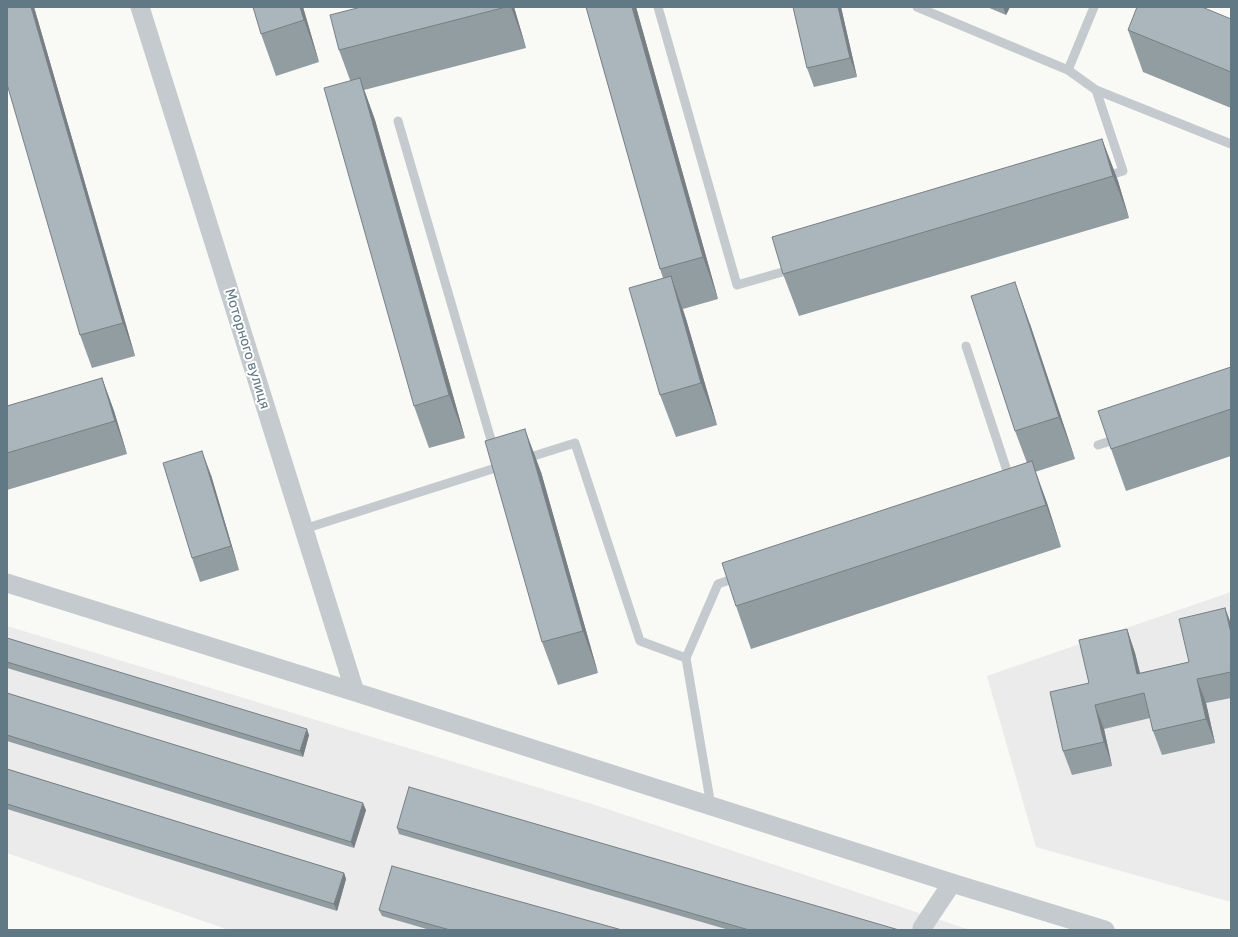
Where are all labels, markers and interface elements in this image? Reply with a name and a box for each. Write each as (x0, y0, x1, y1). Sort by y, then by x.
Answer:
street label: Моторного вулиця (221, 287, 273, 411)

